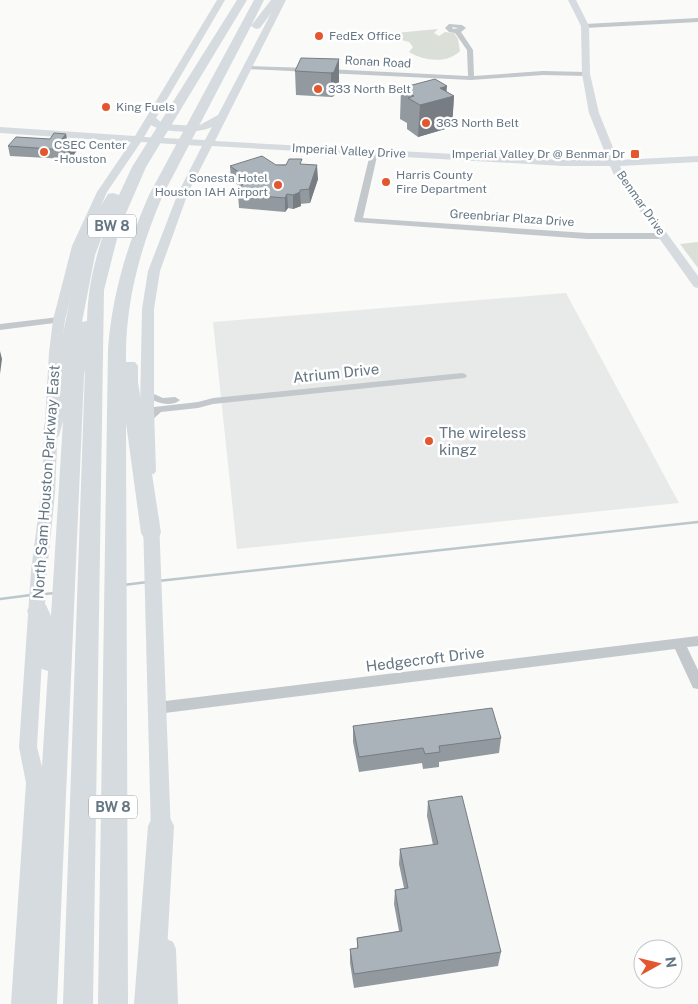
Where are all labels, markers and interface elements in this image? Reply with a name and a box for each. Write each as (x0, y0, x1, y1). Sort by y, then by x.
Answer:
place label: FedEx Office (329, 29, 401, 43)
marker: FedEx Office (313, 30, 325, 42)
street label: Ronan Road (344, 53, 412, 71)
place label: 333 North Belt (328, 82, 411, 96)
marker: 333 North Belt (312, 83, 324, 95)
place label: King Fuels (116, 100, 175, 114)
marker: King Fuels (100, 101, 112, 113)
place label: 363 North Belt (436, 116, 519, 130)
marker: 363 North Belt (420, 117, 432, 129)
place label: CSEC Center - Houston (54, 138, 127, 166)
street label: Imperial Valley Drive (292, 141, 406, 161)
marker: CSEC Center - Houston (38, 146, 50, 158)
place label: Imperial Valley Dr @ Benmar Dr (452, 147, 625, 161)
marker: Imperial Valley Dr @ Benmar Dr (629, 148, 641, 160)
place label: Harris County Fire Department (396, 168, 487, 196)
street label: Benmar Drive (614, 168, 668, 238)
place label: Sonesta Hotel Houston IAH Airport (155, 171, 268, 199)
marker: Harris County Fire Department (380, 176, 392, 188)
marker: Sonesta Hotel Houston IAH Airport (272, 179, 284, 191)
street label: Greenbriar Plaza Drive (449, 207, 575, 229)
road number: BW 8 (88, 215, 136, 238)
street label: Atrium Drive (292, 360, 380, 386)
street label: North Sam Houston Parkway East (29, 364, 63, 600)
place label: The wireless kingz (439, 424, 526, 458)
marker: The wireless kingz (423, 435, 435, 447)
street label: Hedgecroft Drive (365, 643, 485, 675)
road number: BW 8 (89, 796, 137, 819)
north arrow (633, 939, 683, 989)
text: N (662, 956, 680, 969)

